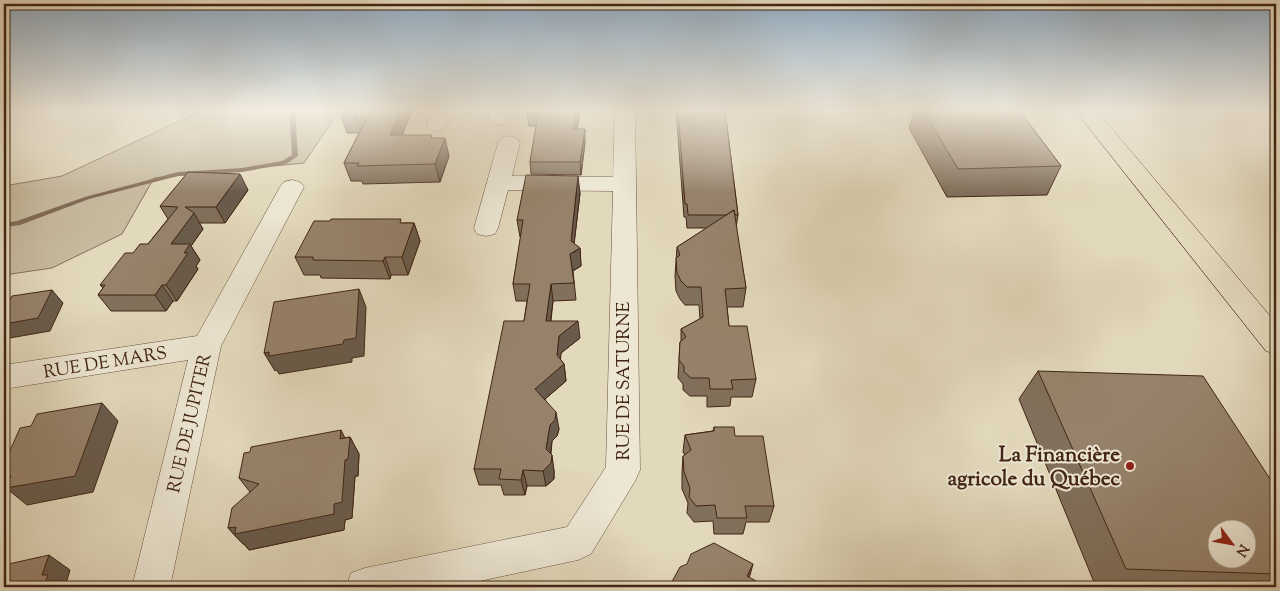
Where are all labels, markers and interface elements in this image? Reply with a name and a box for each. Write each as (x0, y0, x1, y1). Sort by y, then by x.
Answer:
street label: RUE DE SATURNE (612, 301, 638, 460)
street label: RUE DE MARS (42, 341, 169, 387)
street label: RUE DE JUPITER (162, 351, 220, 496)
place label: La Financière agricole du Québec (948, 441, 1121, 495)
marker: La Financière agricole du Québec (1124, 460, 1136, 472)
north arrow (1208, 518, 1258, 568)
text: N (1230, 540, 1253, 560)

